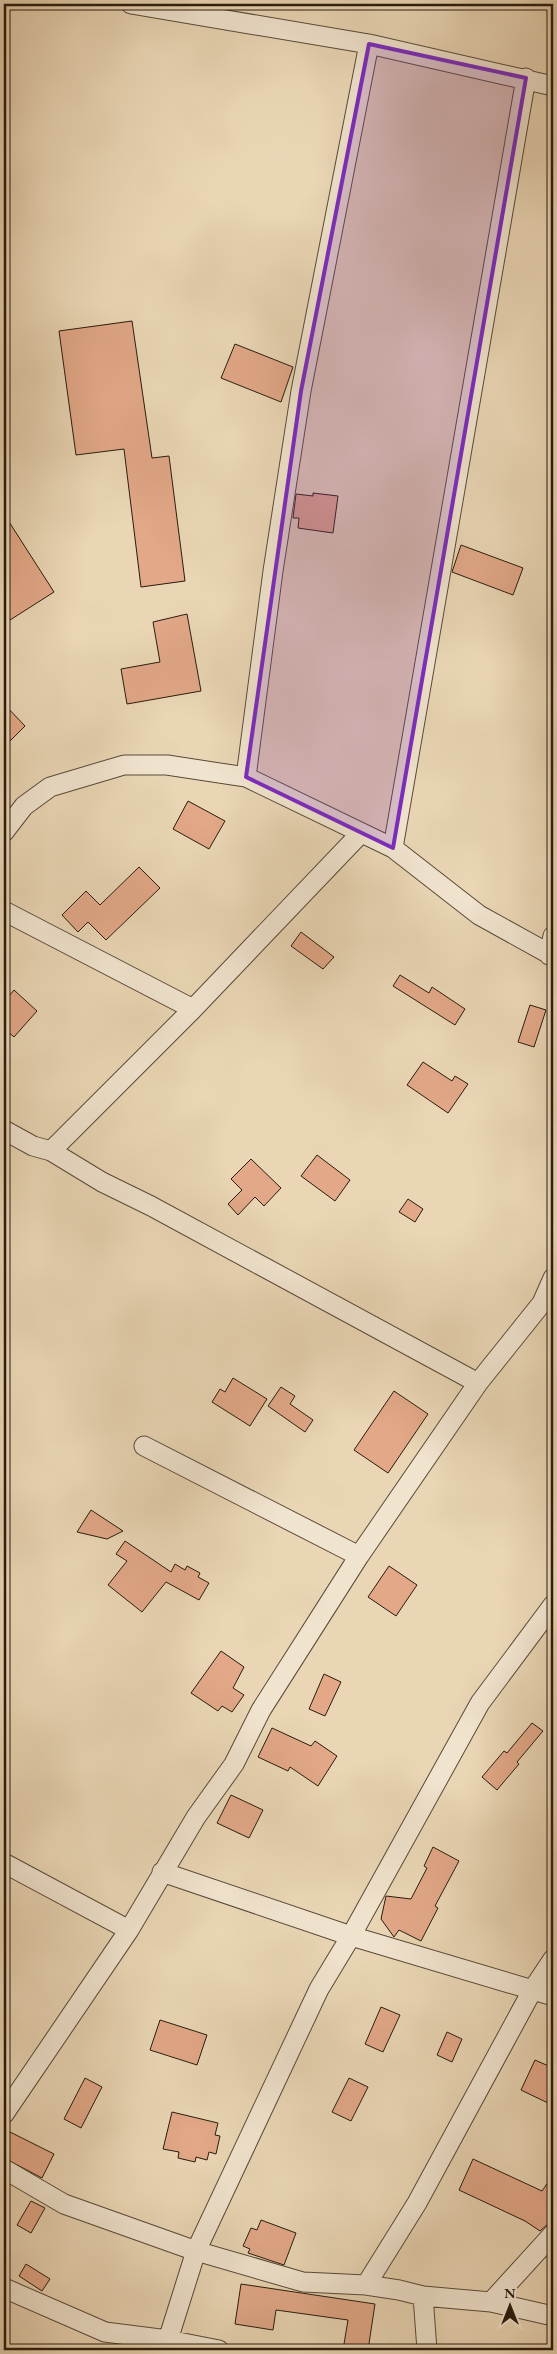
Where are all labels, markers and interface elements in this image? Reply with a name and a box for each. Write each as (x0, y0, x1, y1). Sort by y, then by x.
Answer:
north arrow (484, 2282, 534, 2332)
text: N (504, 2284, 516, 2302)

